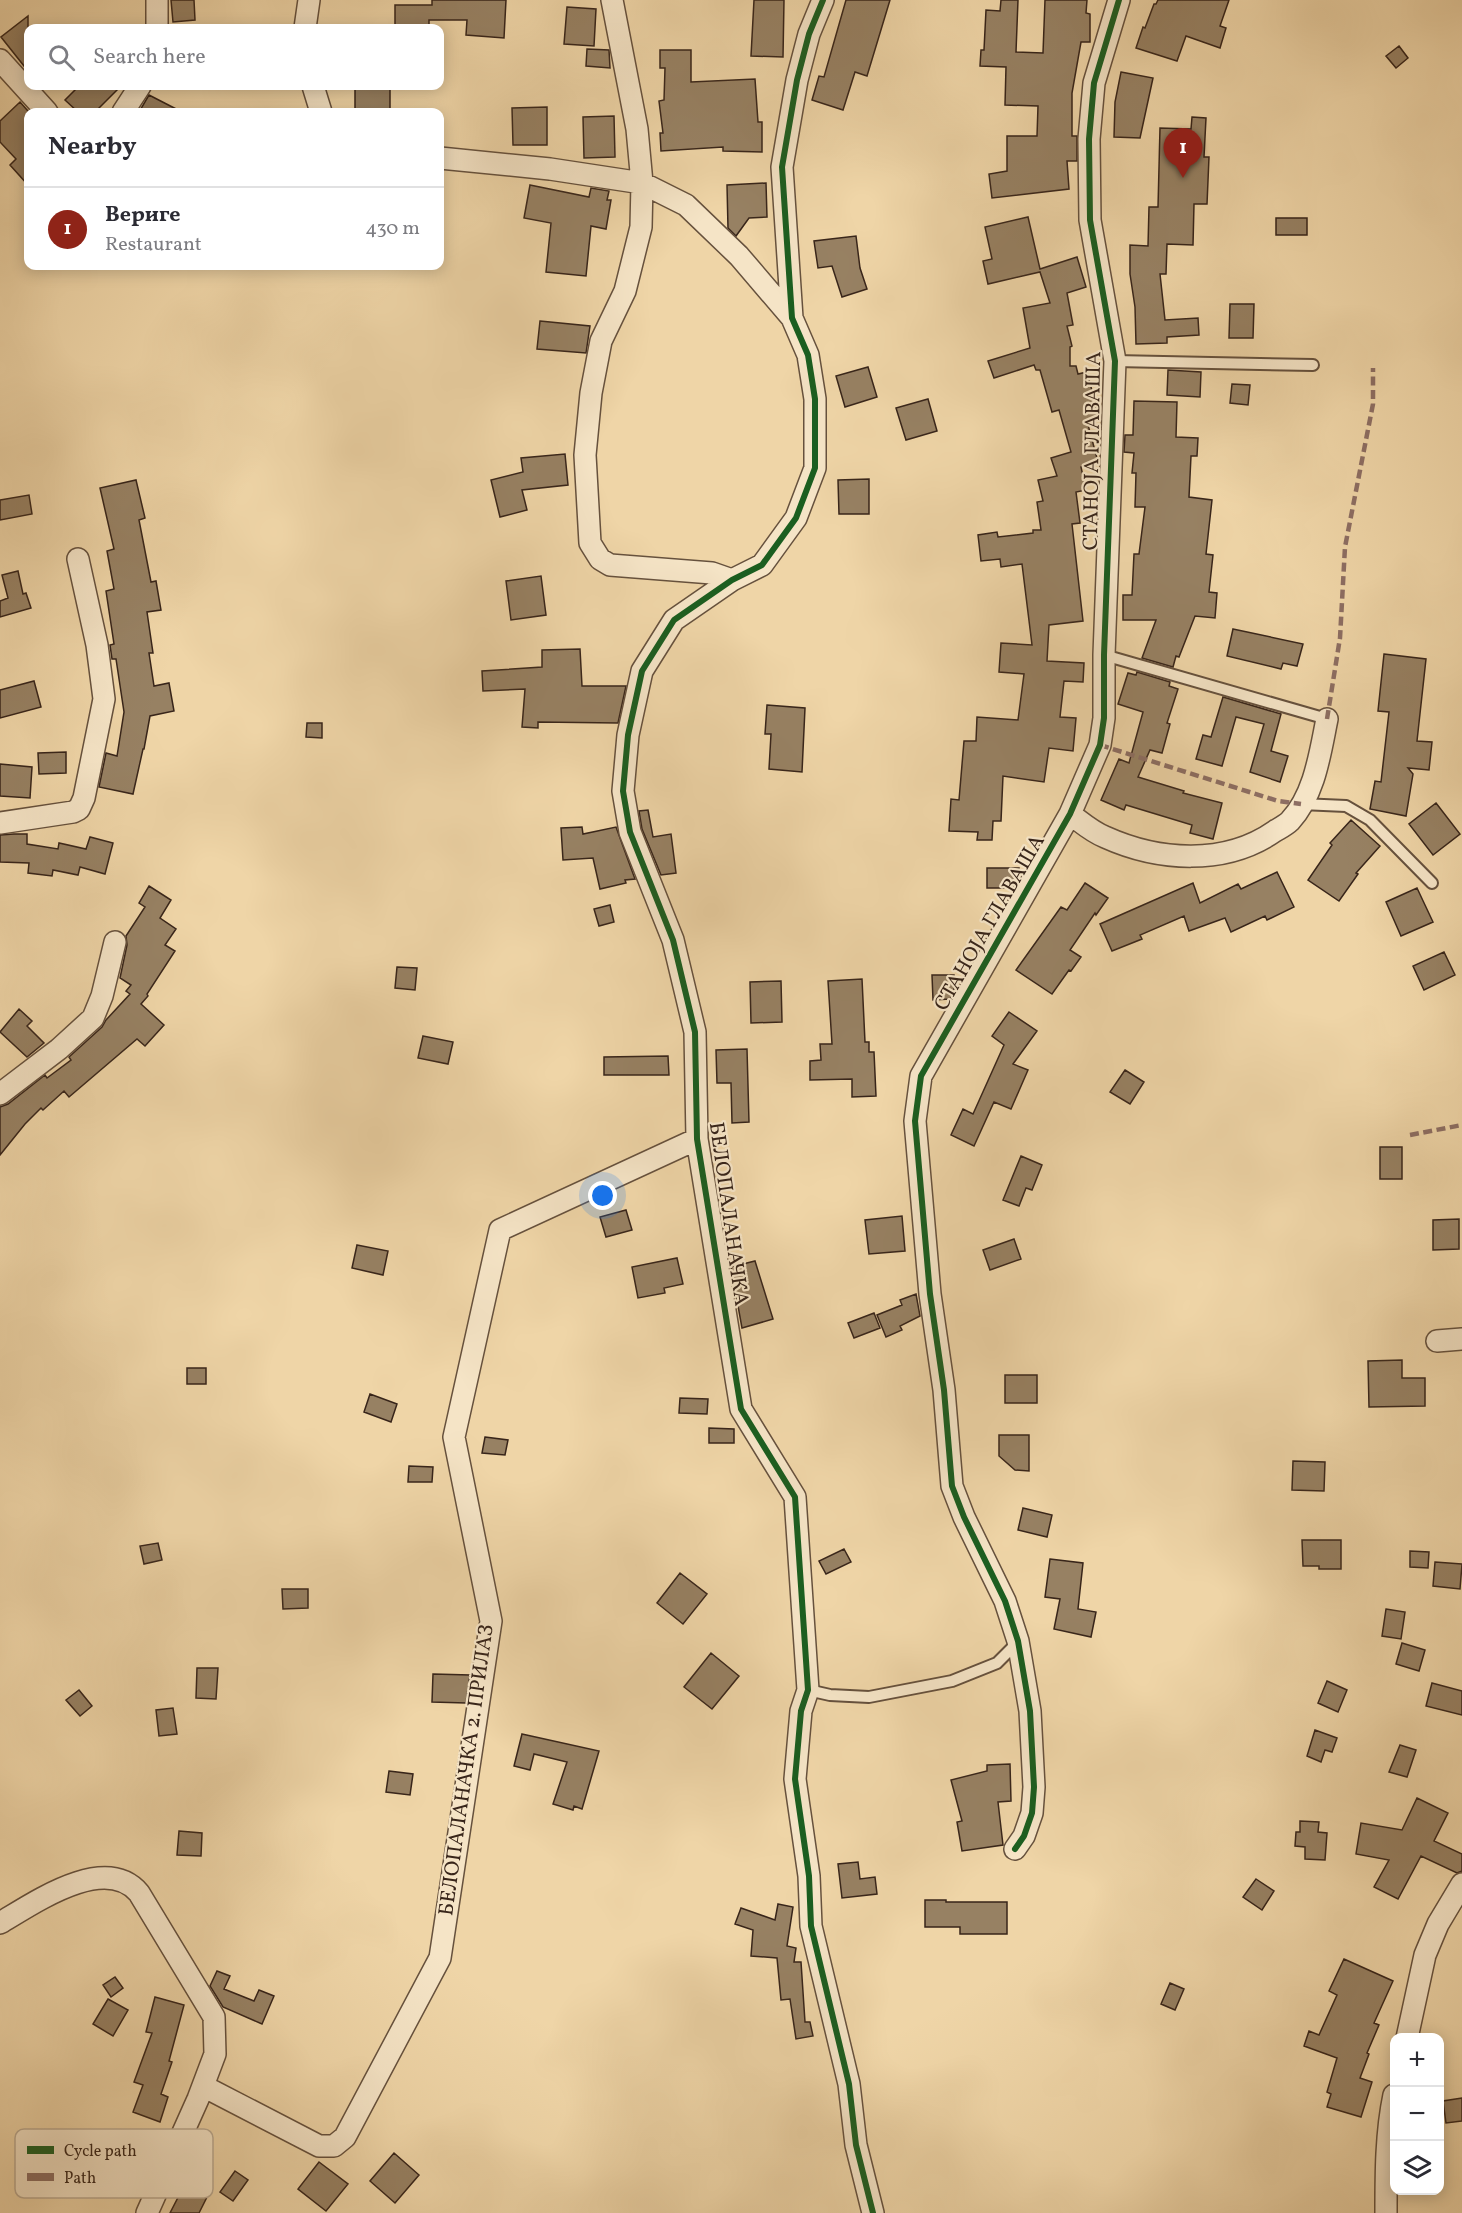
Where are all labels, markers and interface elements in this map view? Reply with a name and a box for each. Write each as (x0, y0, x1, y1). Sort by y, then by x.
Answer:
search box (24, 24, 444, 90)
icon: search (45, 41, 78, 74)
text: Search here (93, 42, 206, 73)
pin: 1 (1164, 128, 1202, 178)
text: Nearby (48, 129, 137, 165)
text: Вериге (105, 200, 180, 231)
text: 1 (63, 215, 72, 243)
text: 430 m (365, 215, 420, 243)
text: Restaurant (105, 231, 202, 259)
street label: СТАНОЈА ГЛАВАША (1077, 351, 1109, 551)
street label: СТАНОЈА ГЛАВАША (928, 829, 1052, 1016)
street label: БЕЛОПАЛАНАЧКА (701, 1120, 755, 1308)
your location (588, 1181, 617, 1210)
street label: БЕЛОПАЛАНАЧКА 2. ПРИЛАЗ (432, 1622, 502, 1918)
map controls (1390, 2033, 1444, 2195)
button: + (1390, 2033, 1444, 2087)
button: − (1390, 2087, 1444, 2141)
legend (15, 2129, 213, 2198)
text: Cycle path (64, 2141, 137, 2163)
button: layers (1390, 2141, 1444, 2195)
text: Path (64, 2168, 96, 2190)

